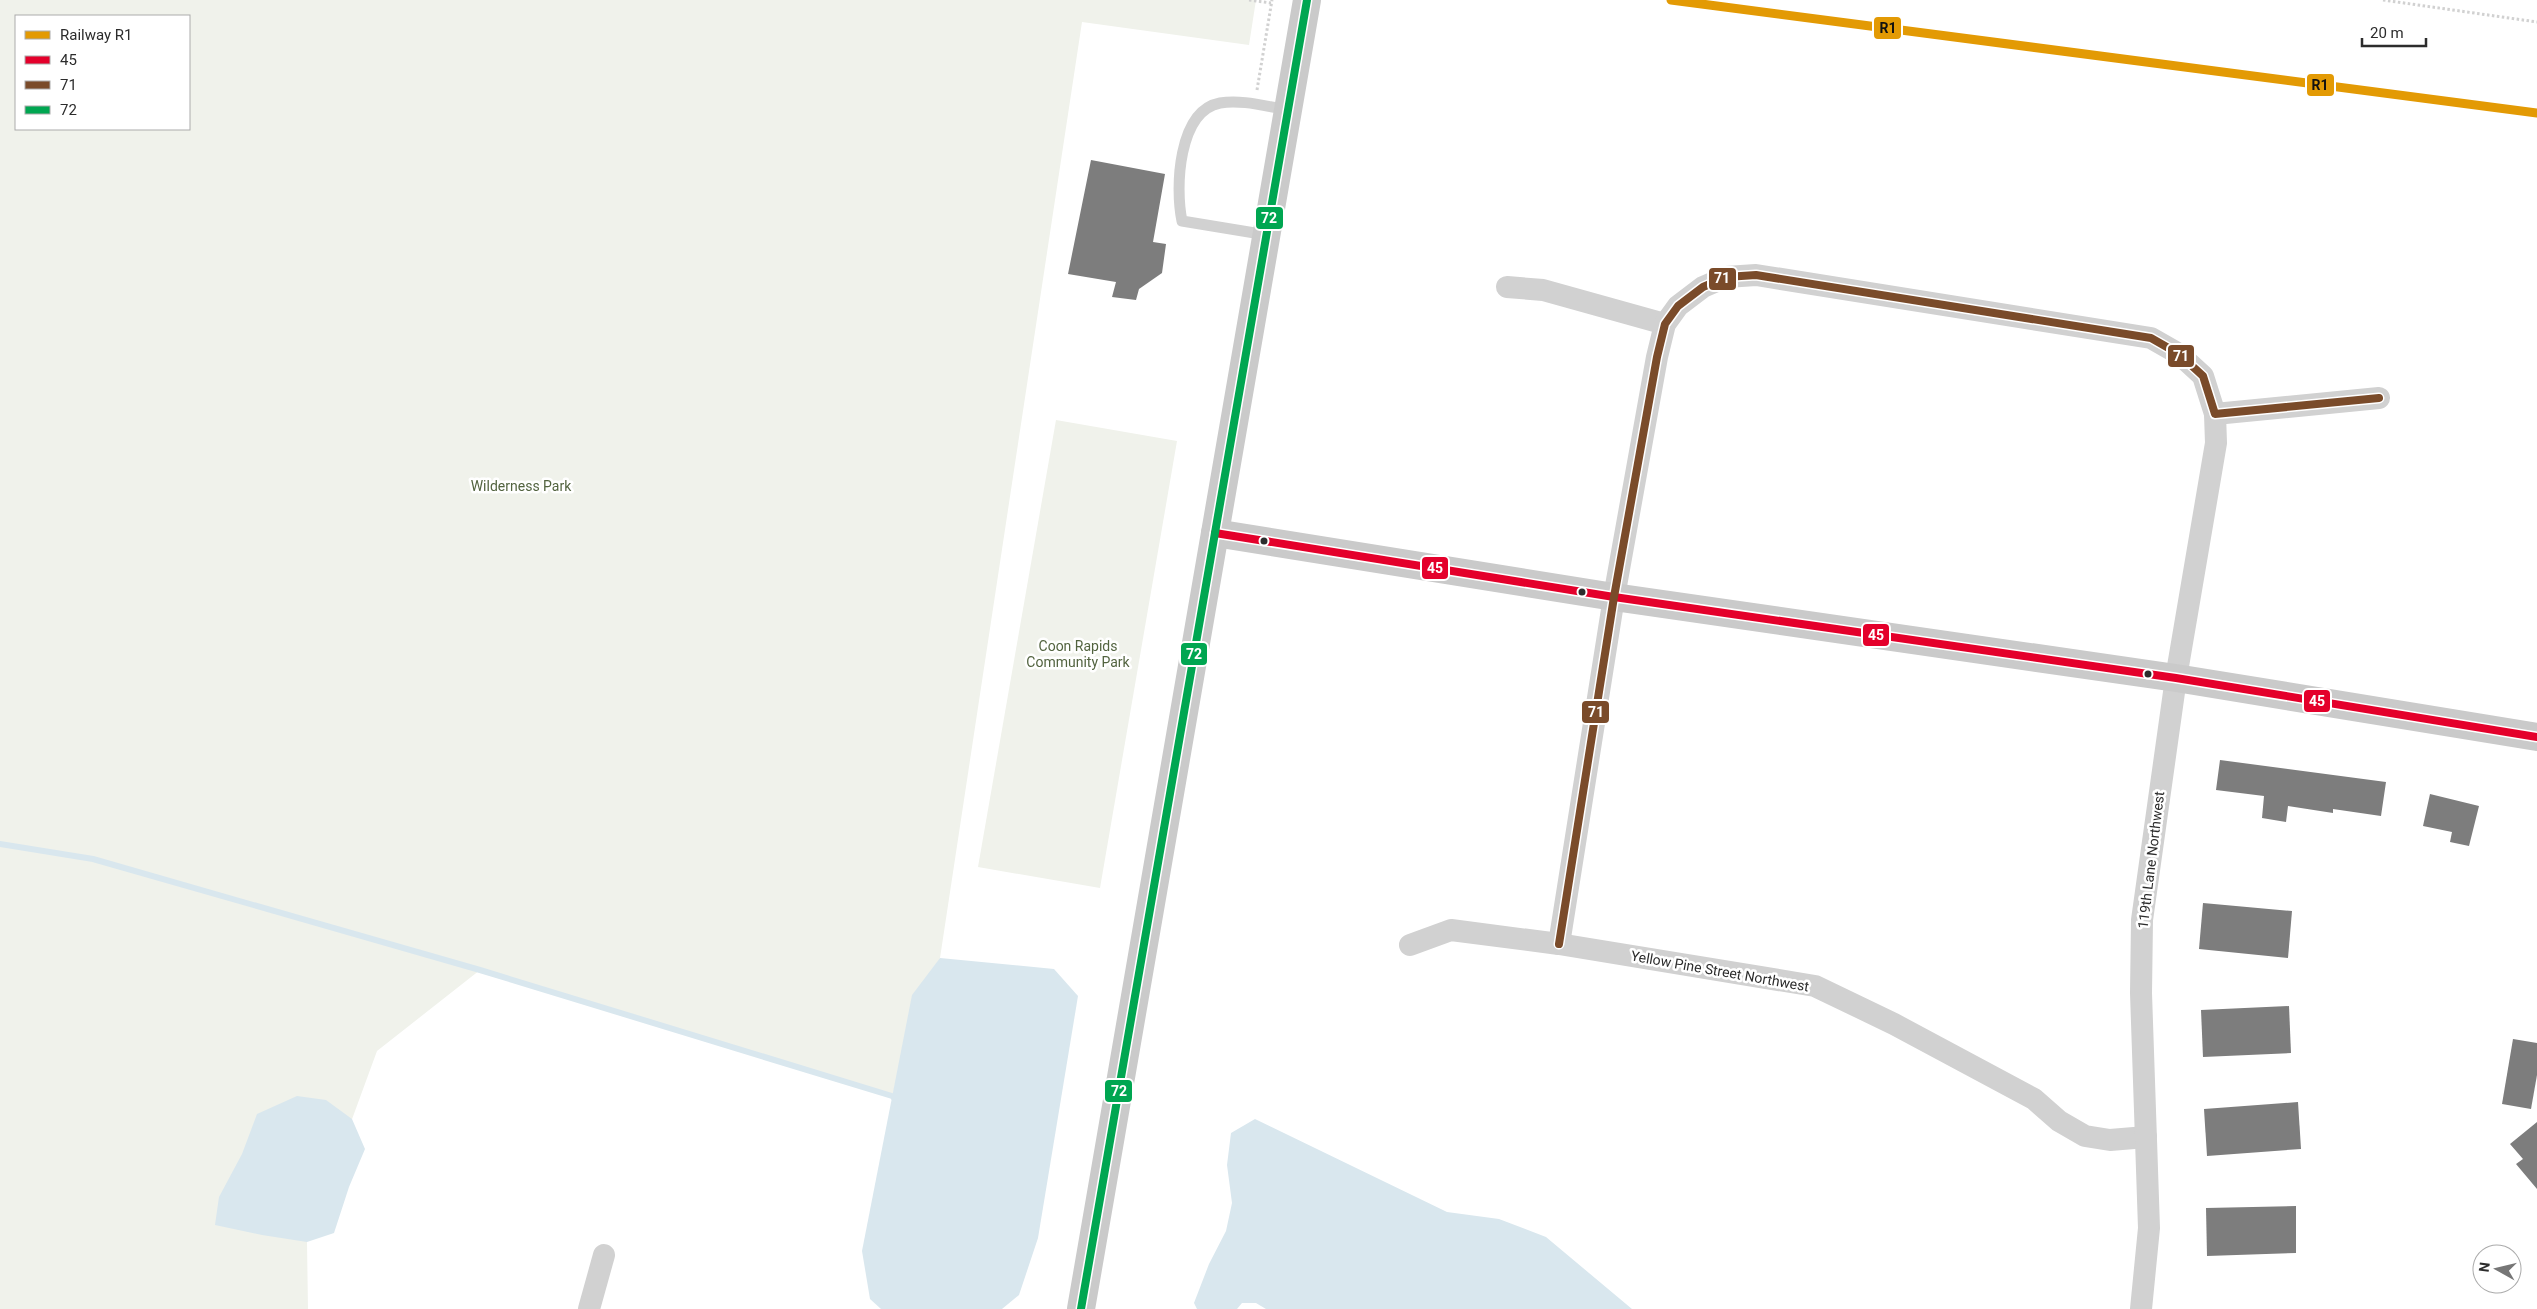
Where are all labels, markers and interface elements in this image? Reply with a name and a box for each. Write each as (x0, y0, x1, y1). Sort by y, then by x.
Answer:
legend (15, 15, 190, 130)
scale bar (2362, 15, 2426, 47)
line badge: R1 (1873, 16, 1902, 40)
text: R1 (1879, 20, 1897, 36)
text: 20 m (2370, 24, 2404, 42)
text: Railway R1 (60, 26, 133, 44)
text: 45 (60, 51, 77, 69)
line badge: R1 (2306, 73, 2335, 97)
text: 71 (60, 76, 77, 94)
text: R1 (2311, 77, 2329, 93)
text: 72 (60, 101, 77, 119)
line badge: 72 (1255, 206, 1284, 230)
text: 72 (1261, 210, 1277, 226)
line badge: 71 (1708, 267, 1737, 291)
text: 71 (1714, 270, 1730, 286)
line badge: 71 (2167, 344, 2195, 368)
text: 71 (2173, 348, 2189, 364)
park label: Wilderness Park (471, 478, 572, 494)
unlabelled marker (1259, 536, 1269, 546)
line badge: 45 (1421, 556, 1449, 580)
text: 45 (1427, 560, 1443, 576)
unlabelled marker (1577, 587, 1587, 597)
line badge: 45 (1862, 623, 1890, 647)
text: 45 (1868, 627, 1884, 643)
park label: Coon Rapids Community Park (1026, 638, 1131, 670)
line badge: 72 (1180, 642, 1208, 666)
text: 72 (1186, 646, 1202, 662)
unlabelled marker (2143, 669, 2153, 679)
line badge: 45 (2303, 689, 2331, 713)
text: 45 (2309, 693, 2325, 709)
line badge: 71 (1581, 700, 1610, 724)
text: 71 (1588, 704, 1604, 720)
street label: 119th Lane Northwest (2135, 790, 2167, 930)
street label: Yellow Pine Street Northwest (1630, 947, 1811, 995)
line badge: 72 (1104, 1079, 1133, 1103)
text: 72 (1111, 1083, 1127, 1099)
north arrow (2472, 1244, 2522, 1294)
text: N (2476, 1261, 2493, 1273)

